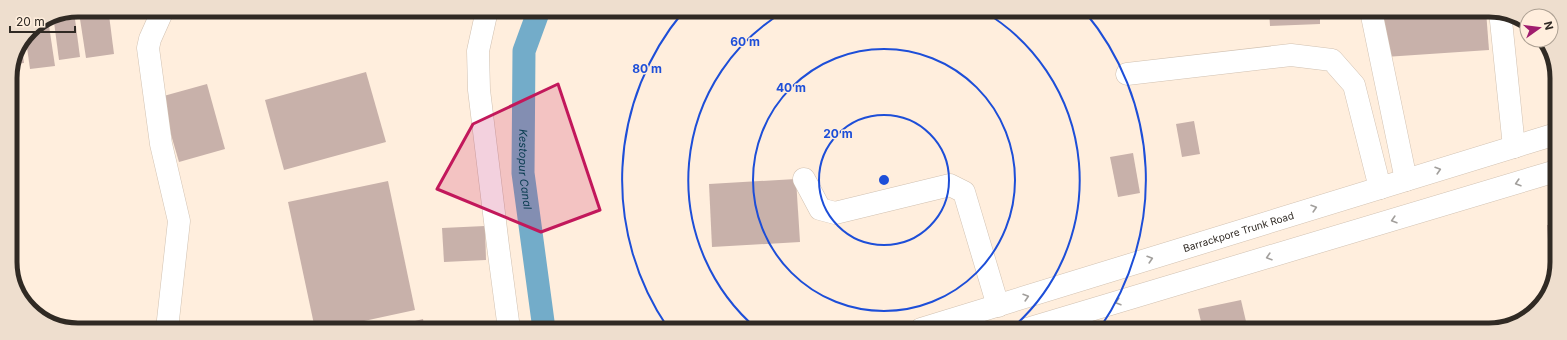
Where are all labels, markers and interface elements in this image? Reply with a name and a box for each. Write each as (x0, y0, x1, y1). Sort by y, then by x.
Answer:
scale bar (10, 8, 75, 34)
north arrow (1519, 8, 1559, 48)
text: 20 m (16, 14, 45, 29)
text: N (1541, 20, 1557, 31)
text: 60 m (730, 34, 760, 49)
text: 80 m (632, 61, 662, 76)
text: 40 m (776, 80, 806, 95)
text: 20 m (823, 126, 853, 141)
water label: Kestopur Canal (516, 129, 535, 211)
one-way arrow (1435, 166, 1442, 175)
centre of rings (877, 173, 891, 187)
one-way arrow (1515, 178, 1522, 187)
one-way arrow (1311, 204, 1318, 213)
street label: Barrackpore Trunk Road (1182, 209, 1295, 254)
one-way arrow (1391, 215, 1398, 224)
one-way arrow (1266, 252, 1273, 261)
one-way arrow (1146, 255, 1153, 264)
one-way arrow (1022, 293, 1029, 302)
one-way arrow (1115, 297, 1122, 306)

